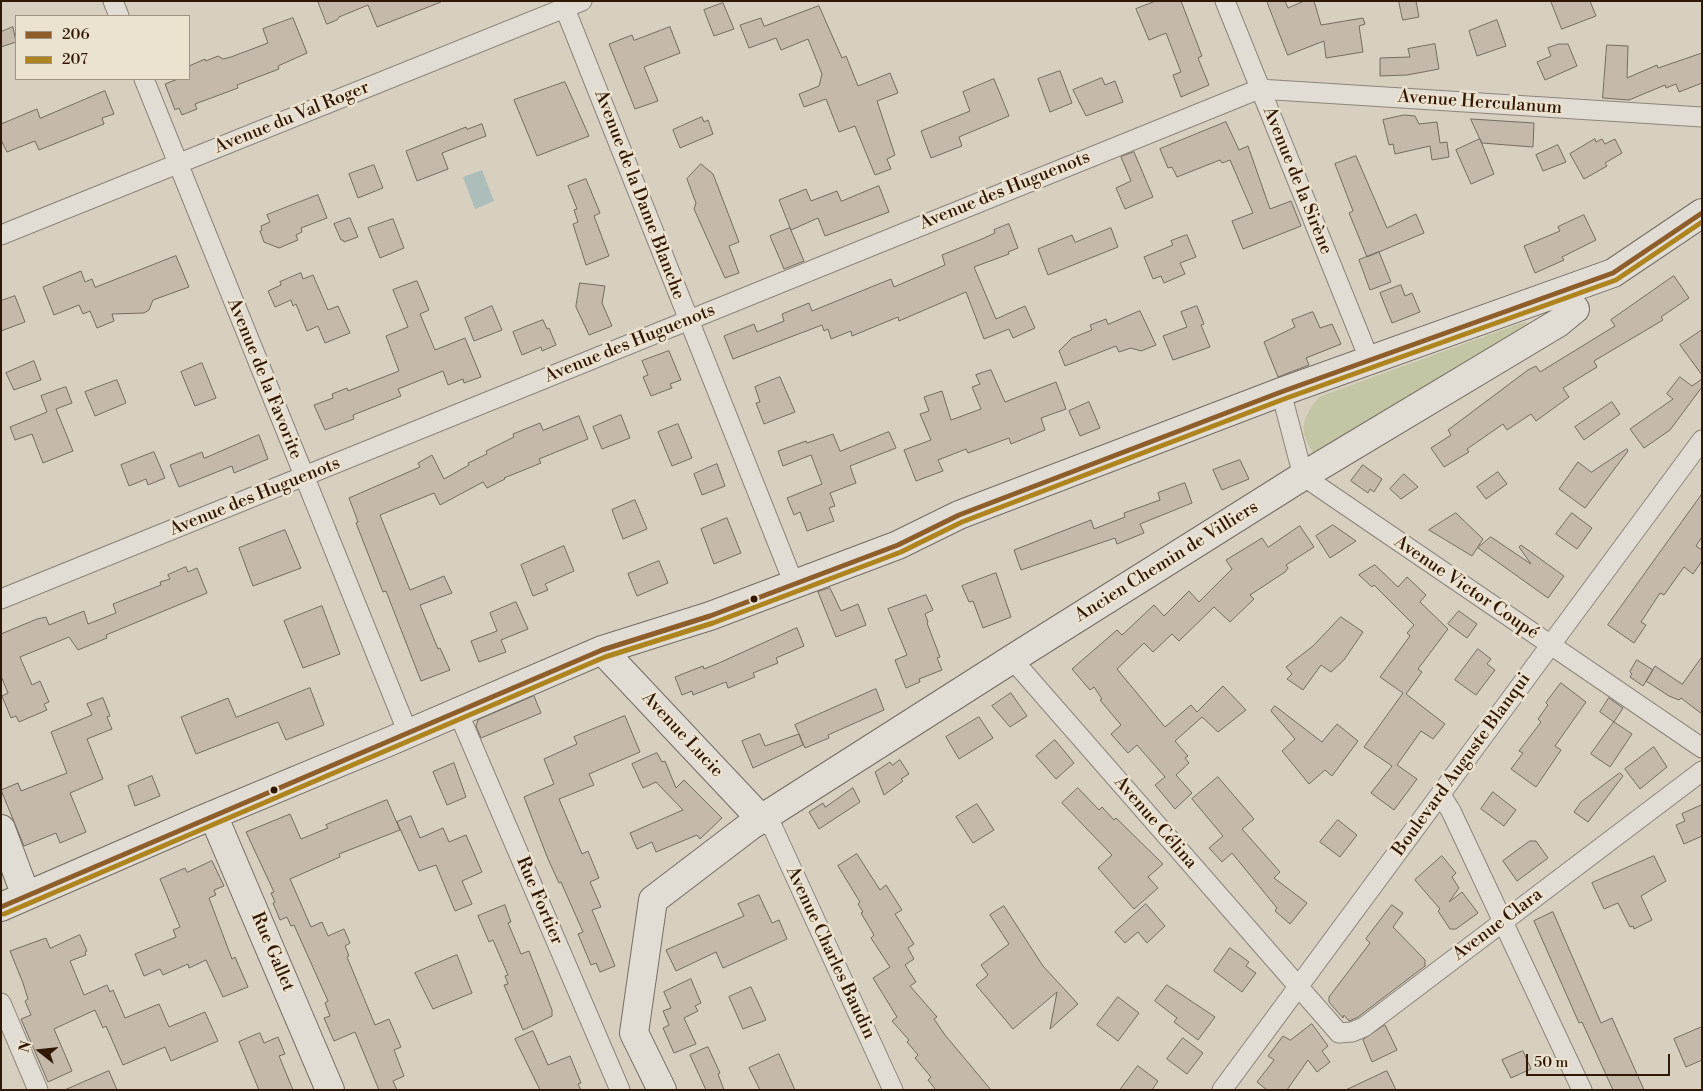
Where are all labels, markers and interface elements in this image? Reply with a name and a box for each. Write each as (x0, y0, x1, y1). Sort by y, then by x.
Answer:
legend (15, 15, 190, 80)
text: 206 (62, 25, 90, 44)
text: 207 (62, 50, 88, 69)
street label: Avenue du Val Roger (211, 77, 373, 159)
street label: Avenue Herculanum (1397, 86, 1563, 120)
street label: Avenue de la Dame Blanche (589, 87, 689, 303)
street label: Avenue de la Sirène (1258, 104, 1336, 258)
street label: Avenue des Huguenots (916, 147, 1094, 235)
street label: Avenue de la Favorite (222, 295, 306, 463)
street label: Avenue des Huguenots (541, 300, 719, 388)
street label: Avenue des Huguenots (166, 453, 344, 541)
street label: Ancien Chemin de Villiers (1071, 497, 1263, 627)
street label: Avenue Victor Coupé (1390, 532, 1542, 644)
unlabelled marker (749, 594, 759, 604)
street label: Boulevard Auguste Blanqui (1388, 669, 1536, 861)
street label: Avenue Lucie (637, 688, 727, 782)
street label: Avenue Célina (1109, 772, 1201, 874)
unlabelled marker (269, 785, 279, 795)
street label: Rue Fortier (511, 854, 567, 948)
street label: Avenue Charles Baudin (781, 863, 879, 1043)
street label: Avenue Clara (1449, 884, 1547, 966)
street label: Rue Gallet (246, 909, 298, 995)
north arrow (15, 1026, 65, 1076)
text: N (15, 1039, 36, 1055)
scale bar (1528, 1044, 1672, 1076)
text: 50 m (1534, 1053, 1568, 1072)

